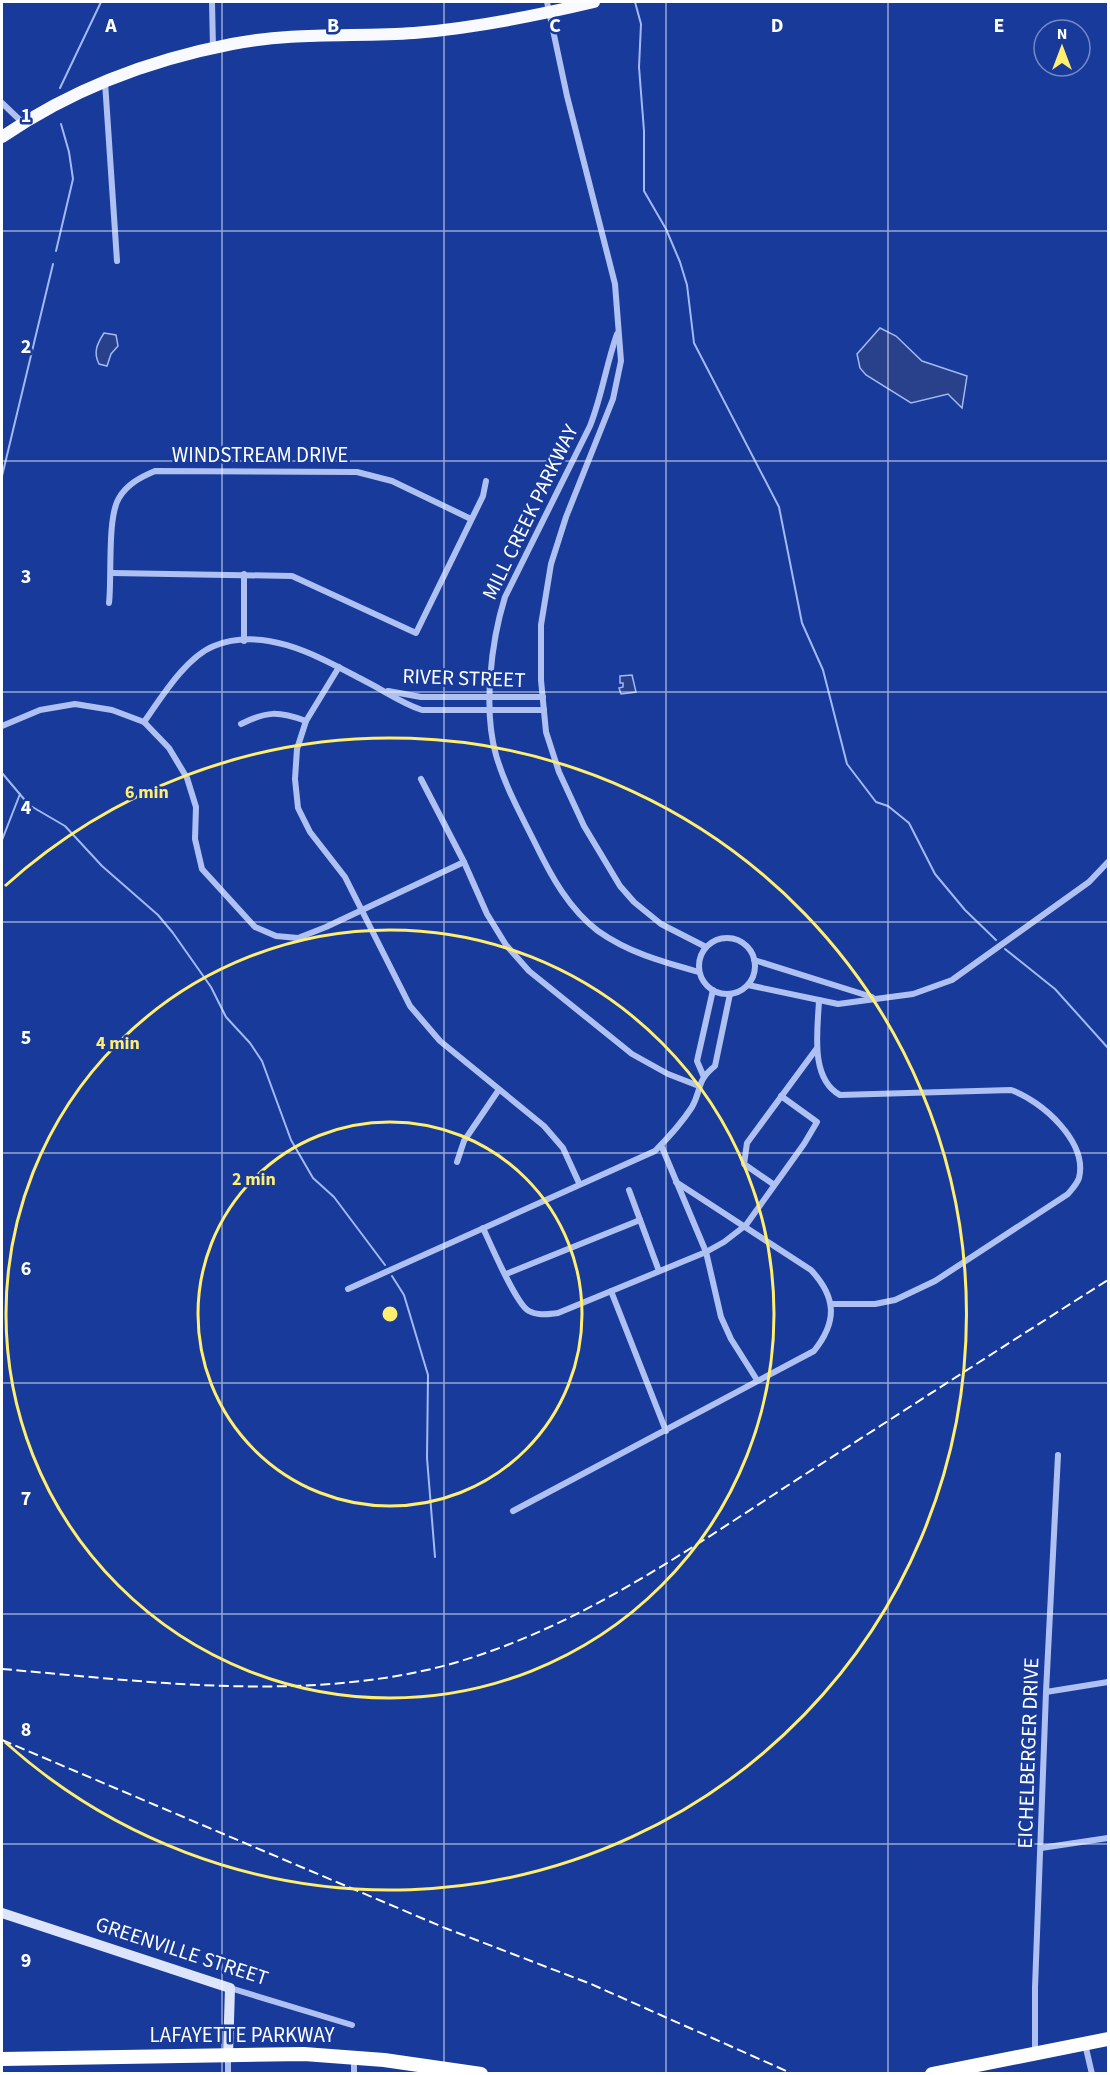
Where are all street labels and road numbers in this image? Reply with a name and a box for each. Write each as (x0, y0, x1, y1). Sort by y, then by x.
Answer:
street label: MILL CREEK PARKWAY (475, 418, 586, 605)
street label: WINDSTREAM DRIVE (172, 440, 348, 470)
street label: RIVER STREET (402, 661, 526, 695)
street label: EICHELBERGER DRIVE (1010, 1657, 1046, 1849)
street label: GREENVILLE STREET (92, 1909, 272, 1993)
street label: LAFAYETTE PARKWAY (149, 2020, 336, 2050)

